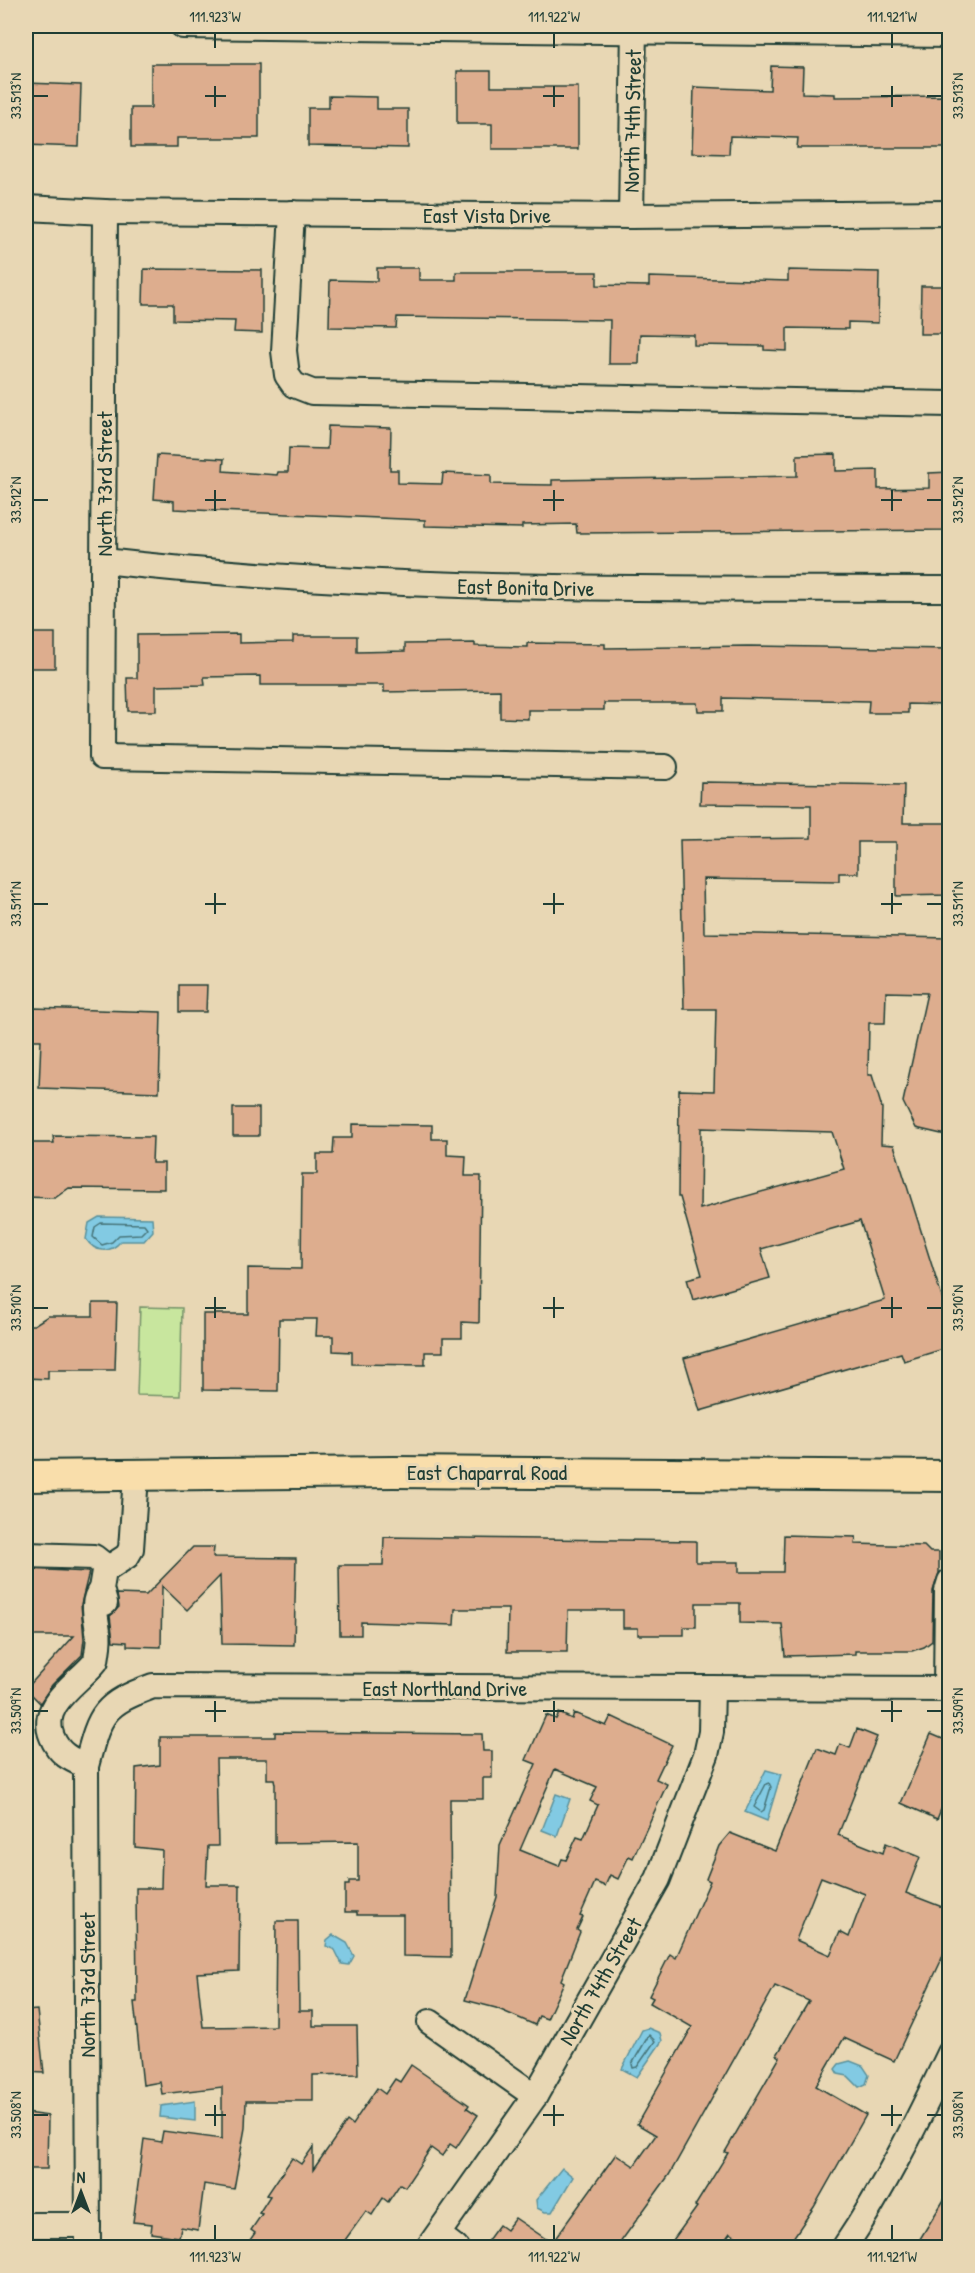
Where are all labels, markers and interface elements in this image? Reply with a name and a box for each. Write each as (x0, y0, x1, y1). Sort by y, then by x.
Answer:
text: 111.923°W (189, 6, 242, 27)
text: 111.922°W (528, 6, 581, 27)
text: 111.921°W (867, 6, 918, 27)
street label: North 74th Street (616, 49, 648, 193)
text: 33.513°N (5, 73, 26, 119)
text: 33.513°N (947, 73, 968, 119)
street label: East Vista Drive (423, 200, 551, 230)
street label: North 73rd Street (89, 411, 119, 556)
text: 33.512°N (5, 477, 26, 523)
text: 33.512°N (947, 477, 968, 523)
street label: East Bonita Drive (457, 571, 595, 603)
text: 33.511°N (5, 881, 26, 927)
text: 33.511°N (947, 881, 968, 927)
text: 33.510°N (5, 1285, 26, 1331)
text: 33.510°N (947, 1285, 968, 1331)
street label: East Chaparral Road (407, 1457, 567, 1487)
street label: East Northland Drive (363, 1673, 528, 1703)
text: 33.509°N (5, 1688, 26, 1734)
text: 33.509°N (947, 1688, 968, 1734)
street label: North 74th Street (551, 1911, 649, 2050)
street label: North 73rd Street (72, 1912, 102, 2057)
text: 33.508°N (5, 2091, 26, 2139)
text: 33.508°N (947, 2091, 968, 2139)
north arrow (51, 2162, 111, 2222)
text: N (77, 2166, 86, 2188)
text: 111.923°W (189, 2246, 242, 2267)
text: 111.922°W (528, 2246, 581, 2267)
text: 111.921°W (867, 2246, 918, 2267)

